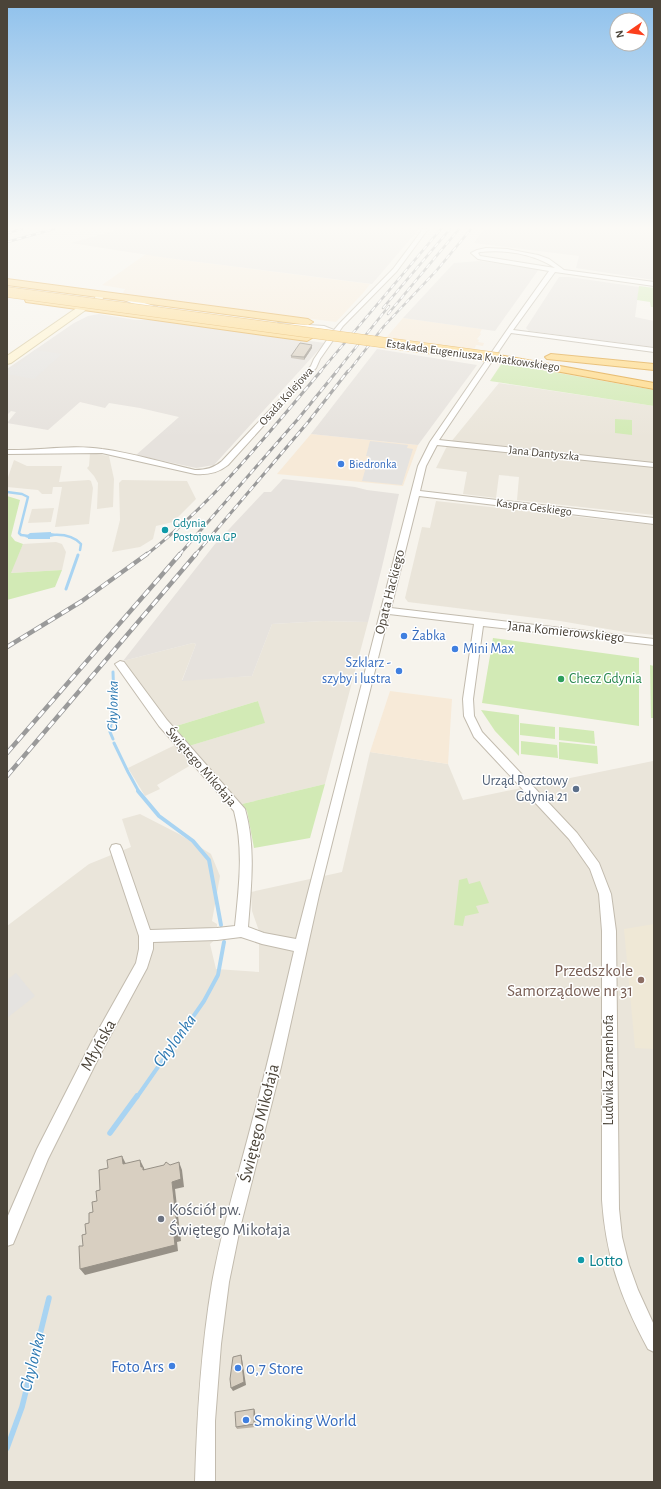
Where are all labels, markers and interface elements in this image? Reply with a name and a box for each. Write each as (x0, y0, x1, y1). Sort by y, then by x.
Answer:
north arrow (609, 12, 649, 52)
text: N (614, 29, 626, 39)
street label: Estakada Eugeniusza Kwiatkowskiego (386, 337, 561, 373)
street label: Osada Kolejowa (257, 364, 316, 428)
street label: Jana Dantyszka (508, 443, 580, 464)
place label: Biedronka (349, 458, 397, 470)
marker: Biedronka (336, 459, 346, 469)
street label: Kaspra Geskiego (495, 496, 573, 518)
place label: Gdynia Postojowa GP (173, 517, 236, 544)
marker: Gdynia Postojowa GP (160, 525, 170, 535)
street label: Opata Hackiego (373, 548, 407, 636)
street label: Jana Komierowskiego (507, 619, 625, 645)
place label: Żabka (412, 626, 446, 643)
marker: Żabka (399, 631, 409, 641)
place label: Mini Max (463, 642, 514, 656)
marker: Mini Max (450, 644, 460, 654)
place label: Szklarz - szyby i lustra (322, 656, 392, 686)
marker: Szklarz - szyby i lustra (394, 666, 404, 676)
place label: Checz Gdynia (569, 672, 642, 686)
marker: Checz Gdynia (556, 674, 566, 684)
water label: Chylonka (105, 681, 121, 731)
street label: Świętego Mikołaja (163, 723, 242, 810)
place label: Urząd Pocztowy Gdynia 21 (482, 774, 568, 804)
marker: Urząd Pocztowy Gdynia 21 (571, 784, 581, 794)
place label: Przedszkole Samorządowe nr 31 (507, 962, 633, 999)
marker: Przedszkole Samorządowe nr 31 (636, 975, 646, 985)
water label: Chylonka (150, 1011, 200, 1071)
street label: Ludwika Zamenhofa (602, 1014, 616, 1125)
street label: Młyńska (77, 1017, 120, 1074)
street label: Świętego Mikołaja (234, 1061, 283, 1184)
place label: Kościół pw. Świętego Mikołaja (169, 1201, 291, 1239)
marker: Kościół pw. Świętego Mikołaja (156, 1214, 166, 1224)
place label: Lotto (589, 1252, 623, 1269)
marker: Lotto (576, 1255, 586, 1265)
water label: Chylonka (17, 1330, 49, 1394)
place label: Foto Ars (111, 1358, 164, 1375)
place label: 0,7 Store (246, 1360, 304, 1377)
marker: Foto Ars (167, 1361, 177, 1371)
marker: 0,7 Store (233, 1363, 243, 1373)
place label: Smoking World (254, 1412, 357, 1429)
marker: Smoking World (241, 1415, 251, 1425)

